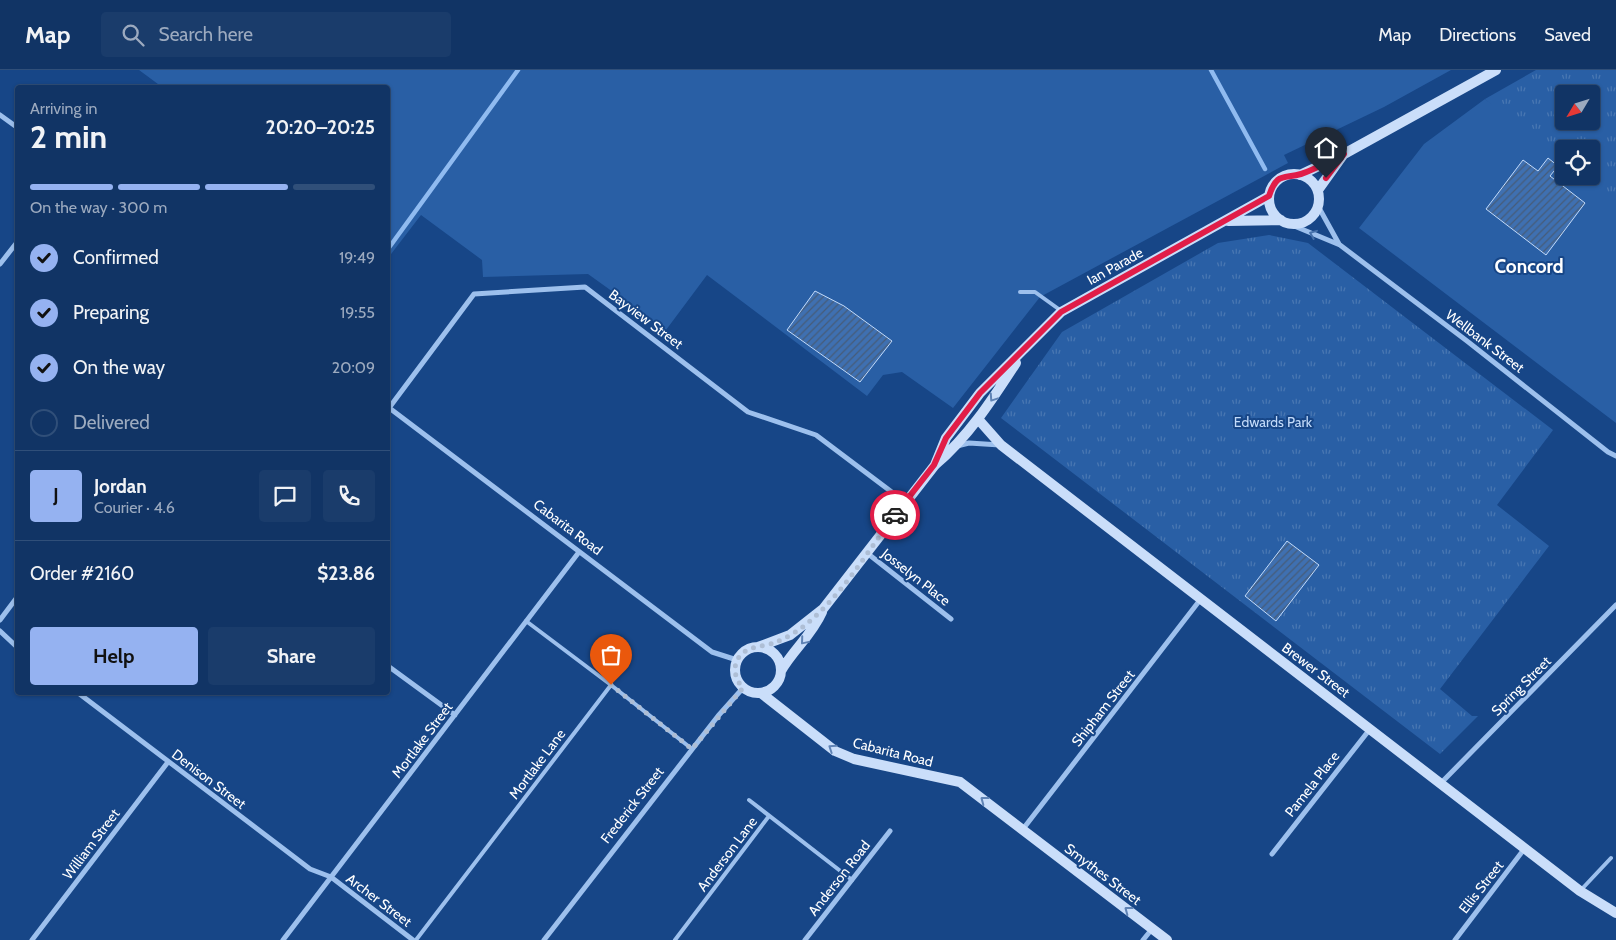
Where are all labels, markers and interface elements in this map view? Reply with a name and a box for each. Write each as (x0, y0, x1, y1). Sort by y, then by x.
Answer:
search box (101, 12, 451, 57)
text: Map (25, 20, 71, 49)
icon: search (119, 21, 147, 49)
text: Search here (159, 23, 253, 46)
text: Map (1378, 24, 1411, 46)
text: Directions (1439, 24, 1516, 46)
text: Saved (1544, 24, 1591, 46)
north arrow (1555, 85, 1600, 130)
map controls (1555, 85, 1600, 185)
text: Arriving in (30, 99, 97, 118)
text: 20:20–20:25 (266, 116, 375, 139)
text: 2 min (30, 117, 107, 156)
pin (1305, 127, 1347, 178)
icon: home (1312, 134, 1340, 162)
button: locate (1555, 140, 1600, 185)
text: On the way · 300 m (30, 198, 167, 217)
one-way arrow (1309, 229, 1318, 240)
street label: Ian Parade (1084, 243, 1146, 289)
icon: check (30, 244, 58, 272)
text: Confirmed (73, 246, 159, 269)
text: 19:49 (339, 248, 375, 267)
district label: Concord (1494, 255, 1564, 278)
street label: Bayview Street (605, 285, 687, 353)
icon: check (30, 299, 58, 327)
text: Preparing (73, 301, 149, 324)
text: 19:55 (340, 303, 375, 322)
street label: Wellbank Street (1442, 305, 1528, 377)
icon: check (30, 354, 58, 382)
text: On the way (73, 356, 165, 379)
text: 20:09 (332, 358, 375, 377)
one-way arrow (990, 393, 999, 402)
text: Delivered (73, 411, 150, 434)
park label: Edwards Park (1234, 413, 1313, 431)
button: chat (259, 470, 311, 522)
button: phone (323, 470, 375, 522)
text: Jordan (94, 475, 147, 498)
text: J (53, 484, 59, 507)
courier (870, 490, 920, 540)
street label: Cabarita Road (530, 495, 606, 559)
text: Courier · 4.6 (94, 498, 175, 517)
icon: car (881, 501, 909, 529)
street label: Josselyn Place (877, 544, 954, 609)
text: Order #2160 (30, 562, 134, 585)
text: $23.86 (317, 562, 375, 585)
button: Help (30, 627, 198, 685)
button: Share (208, 627, 375, 685)
pin (590, 634, 632, 685)
one-way arrow (800, 636, 809, 645)
street label: Brewer Street (1278, 639, 1354, 702)
icon: bag (597, 641, 625, 669)
street label: Spring Street (1487, 652, 1555, 720)
street label: Shipham Street (1068, 666, 1139, 750)
street label: Mortlake Street (388, 698, 457, 781)
street label: Mortlake Lane (505, 725, 569, 803)
street label: Cabarita Road (851, 733, 935, 771)
street label: Denison Street (168, 745, 250, 813)
one-way arrow (828, 745, 838, 754)
street label: Pamela Place (1281, 748, 1343, 820)
street label: Frederick Street (597, 763, 668, 847)
one-way arrow (980, 797, 990, 806)
street label: William Street (59, 805, 124, 883)
street label: Anderson Lane (693, 813, 761, 895)
street label: Anderson Road (804, 837, 874, 919)
street label: Smythes Street (1061, 839, 1145, 909)
street label: Ellis Street (1455, 857, 1507, 917)
street label: Archer Street (343, 869, 416, 931)
one-way arrow (1125, 908, 1134, 916)

